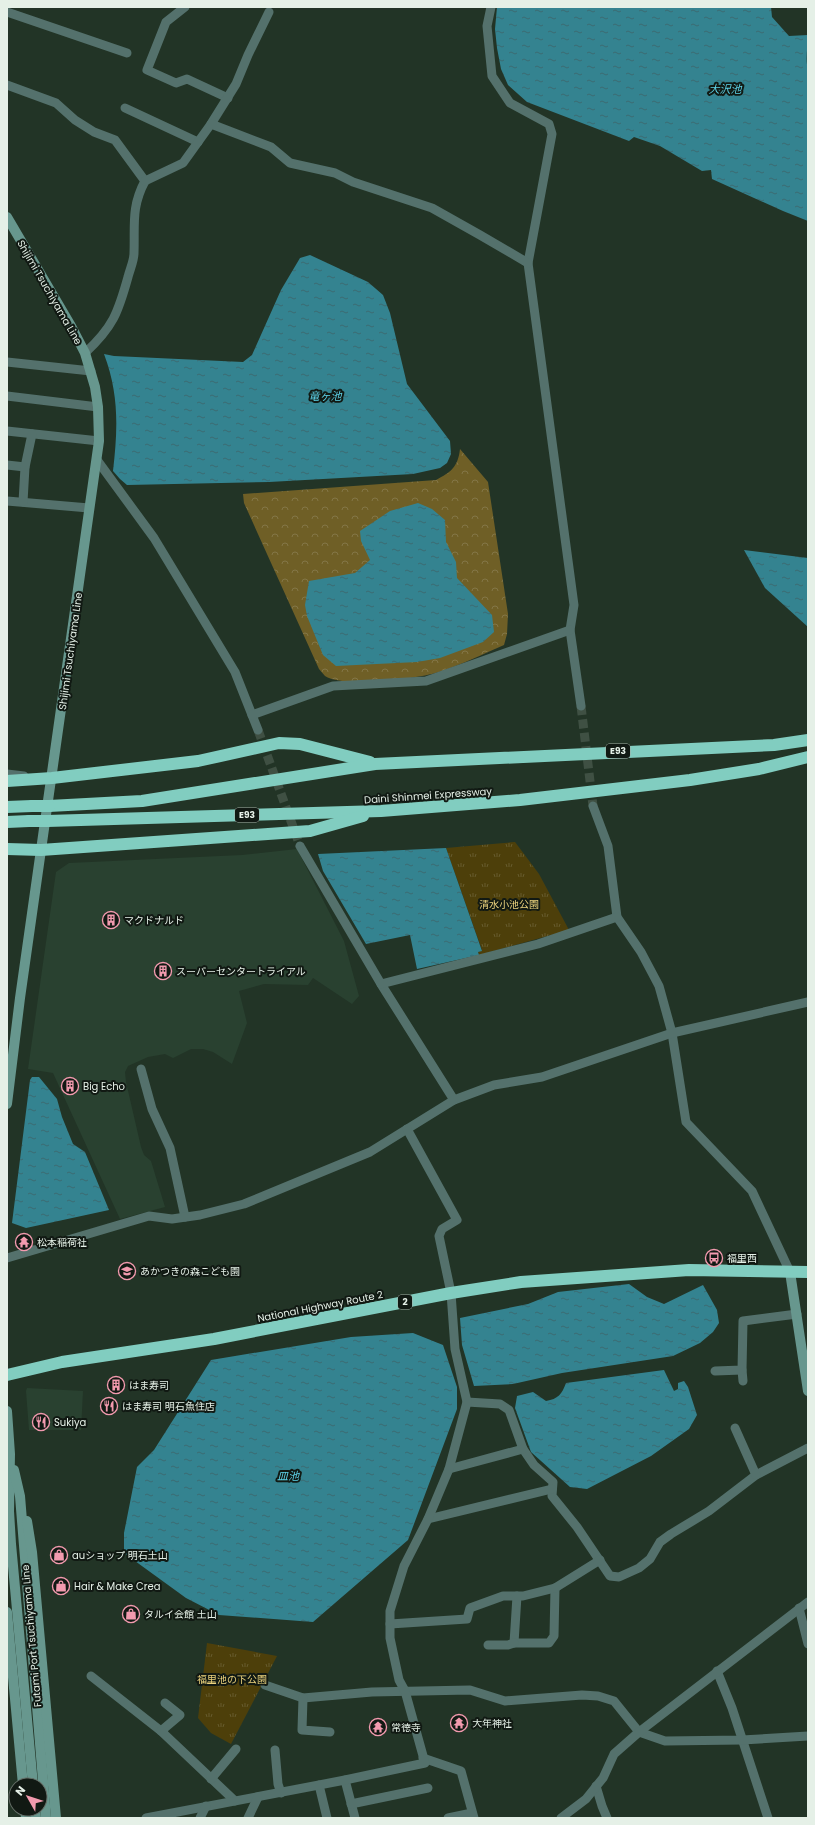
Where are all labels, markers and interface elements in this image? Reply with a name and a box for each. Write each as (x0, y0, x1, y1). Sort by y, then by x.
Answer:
water label: 大沢池 (709, 81, 742, 97)
street label: Shijimi Tsuchiyama Line (13, 237, 86, 347)
water label: 竜ヶ池 (309, 388, 342, 404)
street label: Shijimi Tsuchiyama Line (55, 591, 86, 711)
road number: E93 (606, 744, 630, 758)
street label: Daini Shinmei Expressway (364, 784, 493, 807)
road number: E93 (235, 808, 259, 822)
park label: 清水小池公園 (479, 897, 539, 912)
building icon: マクドナルド (101, 910, 121, 930)
place label: マクドナルド (124, 913, 184, 928)
building icon: スーパーセンタートライアル (153, 961, 173, 981)
place label: スーパーセンタートライアル (176, 964, 306, 979)
building icon: Big Echo (60, 1076, 80, 1096)
place label: Big Echo (83, 1079, 125, 1094)
temple icon: 松本稲荷社 (14, 1232, 34, 1252)
place label: 松本稲荷社 (37, 1235, 87, 1250)
bus stop icon: 福里西 (704, 1248, 724, 1268)
place label: 福里西 (727, 1251, 757, 1266)
school or university icon: あかつきの森こども園 (117, 1261, 137, 1281)
place label: あかつきの森こども園 (140, 1264, 240, 1279)
street label: National Highway Route 2 (256, 1287, 384, 1326)
road number: 2 (398, 1295, 412, 1309)
building icon: はま寿司 (106, 1375, 126, 1395)
place label: はま寿司 (129, 1378, 169, 1393)
restaurant icon: はま寿司 明石魚住店 (99, 1396, 119, 1416)
place label: はま寿司 明石魚住店 (122, 1399, 215, 1414)
restaurant icon: Sukiya (31, 1412, 51, 1432)
place label: Sukiya (54, 1415, 86, 1430)
water label: 皿池 (277, 1468, 300, 1484)
shop icon: auショップ 明石土山 (49, 1545, 69, 1565)
place label: auショップ 明石土山 (72, 1548, 168, 1563)
street label: Futami Port Tsuchiyama Line (18, 1564, 45, 1708)
shop icon: Hair & Make Crea (51, 1576, 71, 1596)
place label: Hair & Make Crea (74, 1579, 160, 1594)
shop icon: タルイ会館 土山 (121, 1604, 141, 1624)
place label: タルイ会館 土山 (144, 1607, 217, 1622)
park label: 福里池の下公園 (197, 1672, 267, 1687)
temple icon: 大年神社 (449, 1713, 469, 1733)
place label: 大年神社 (472, 1716, 512, 1731)
temple icon: 常徳寺 (368, 1717, 388, 1737)
place label: 常徳寺 (391, 1720, 421, 1735)
north arrow (8, 1777, 48, 1817)
text: N (11, 1782, 29, 1799)

